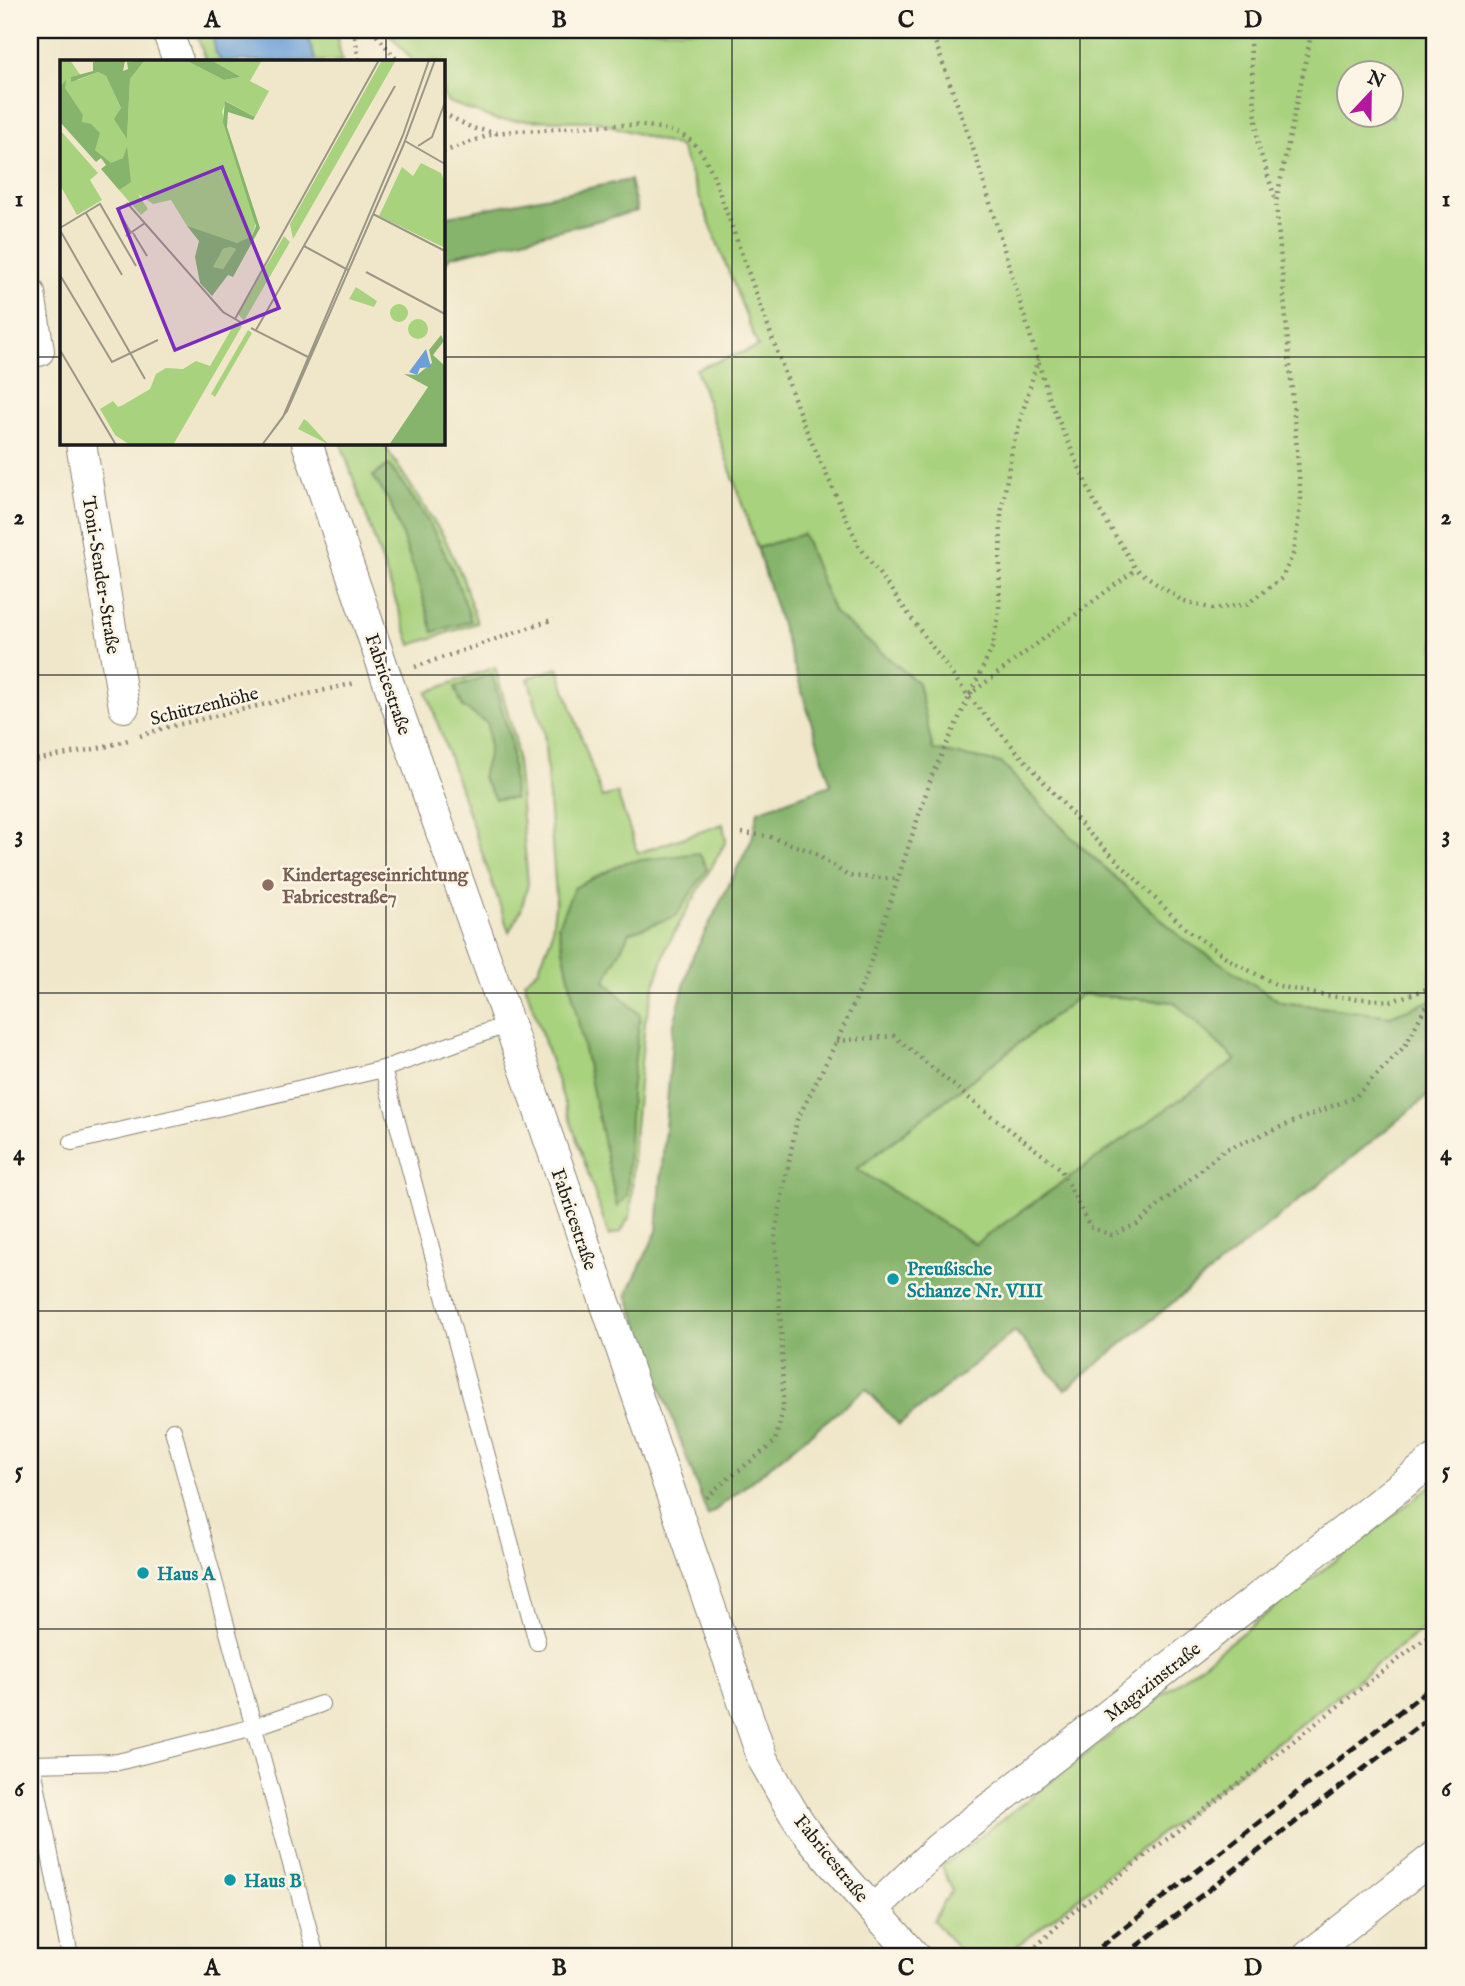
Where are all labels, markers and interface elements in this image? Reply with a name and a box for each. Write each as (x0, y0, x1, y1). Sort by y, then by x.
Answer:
text: A (203, 6, 221, 35)
text: B (551, 6, 567, 35)
text: C (898, 6, 915, 35)
text: D (1244, 6, 1262, 35)
inset map (60, 60, 444, 444)
north arrow (1336, 60, 1406, 130)
text: N (1363, 66, 1388, 95)
text: 1 (15, 185, 23, 214)
text: 1 (1442, 185, 1450, 214)
street label: Toni-Sender-Straße (76, 495, 124, 656)
text: 2 (14, 503, 25, 532)
text: 2 (1441, 503, 1452, 532)
street label: Fabricestraße (359, 631, 416, 739)
street label: Schützenhöhe (148, 682, 261, 732)
text: 3 (15, 821, 23, 850)
text: 3 (1442, 821, 1450, 850)
place label: Kindertageseinrichtung Fabricestraße7 (282, 864, 469, 910)
marker: Kindertageseinrichtung Fabricestraße7 (260, 877, 276, 893)
text: 4 (13, 1139, 25, 1168)
text: 4 (1440, 1139, 1452, 1168)
street label: Fabricestraße (545, 1166, 602, 1274)
place label: Preußische Schanze Nr. VIII (907, 1258, 1043, 1304)
marker: Preußische Schanze Nr. VIII (885, 1271, 901, 1287)
text: 5 (15, 1457, 24, 1486)
text: 5 (1442, 1457, 1451, 1486)
place label: Haus A (157, 1563, 216, 1587)
marker: Haus A (135, 1565, 151, 1581)
street label: Magazinstraße (1100, 1637, 1206, 1728)
text: 6 (14, 1775, 25, 1804)
text: 6 (1441, 1775, 1452, 1804)
street label: Fabricestraße (788, 1811, 873, 1908)
place label: Haus B (244, 1870, 302, 1894)
marker: Haus B (222, 1872, 238, 1888)
text: A (203, 1954, 221, 1983)
text: B (551, 1954, 567, 1983)
text: C (898, 1954, 915, 1983)
text: D (1244, 1954, 1262, 1983)

